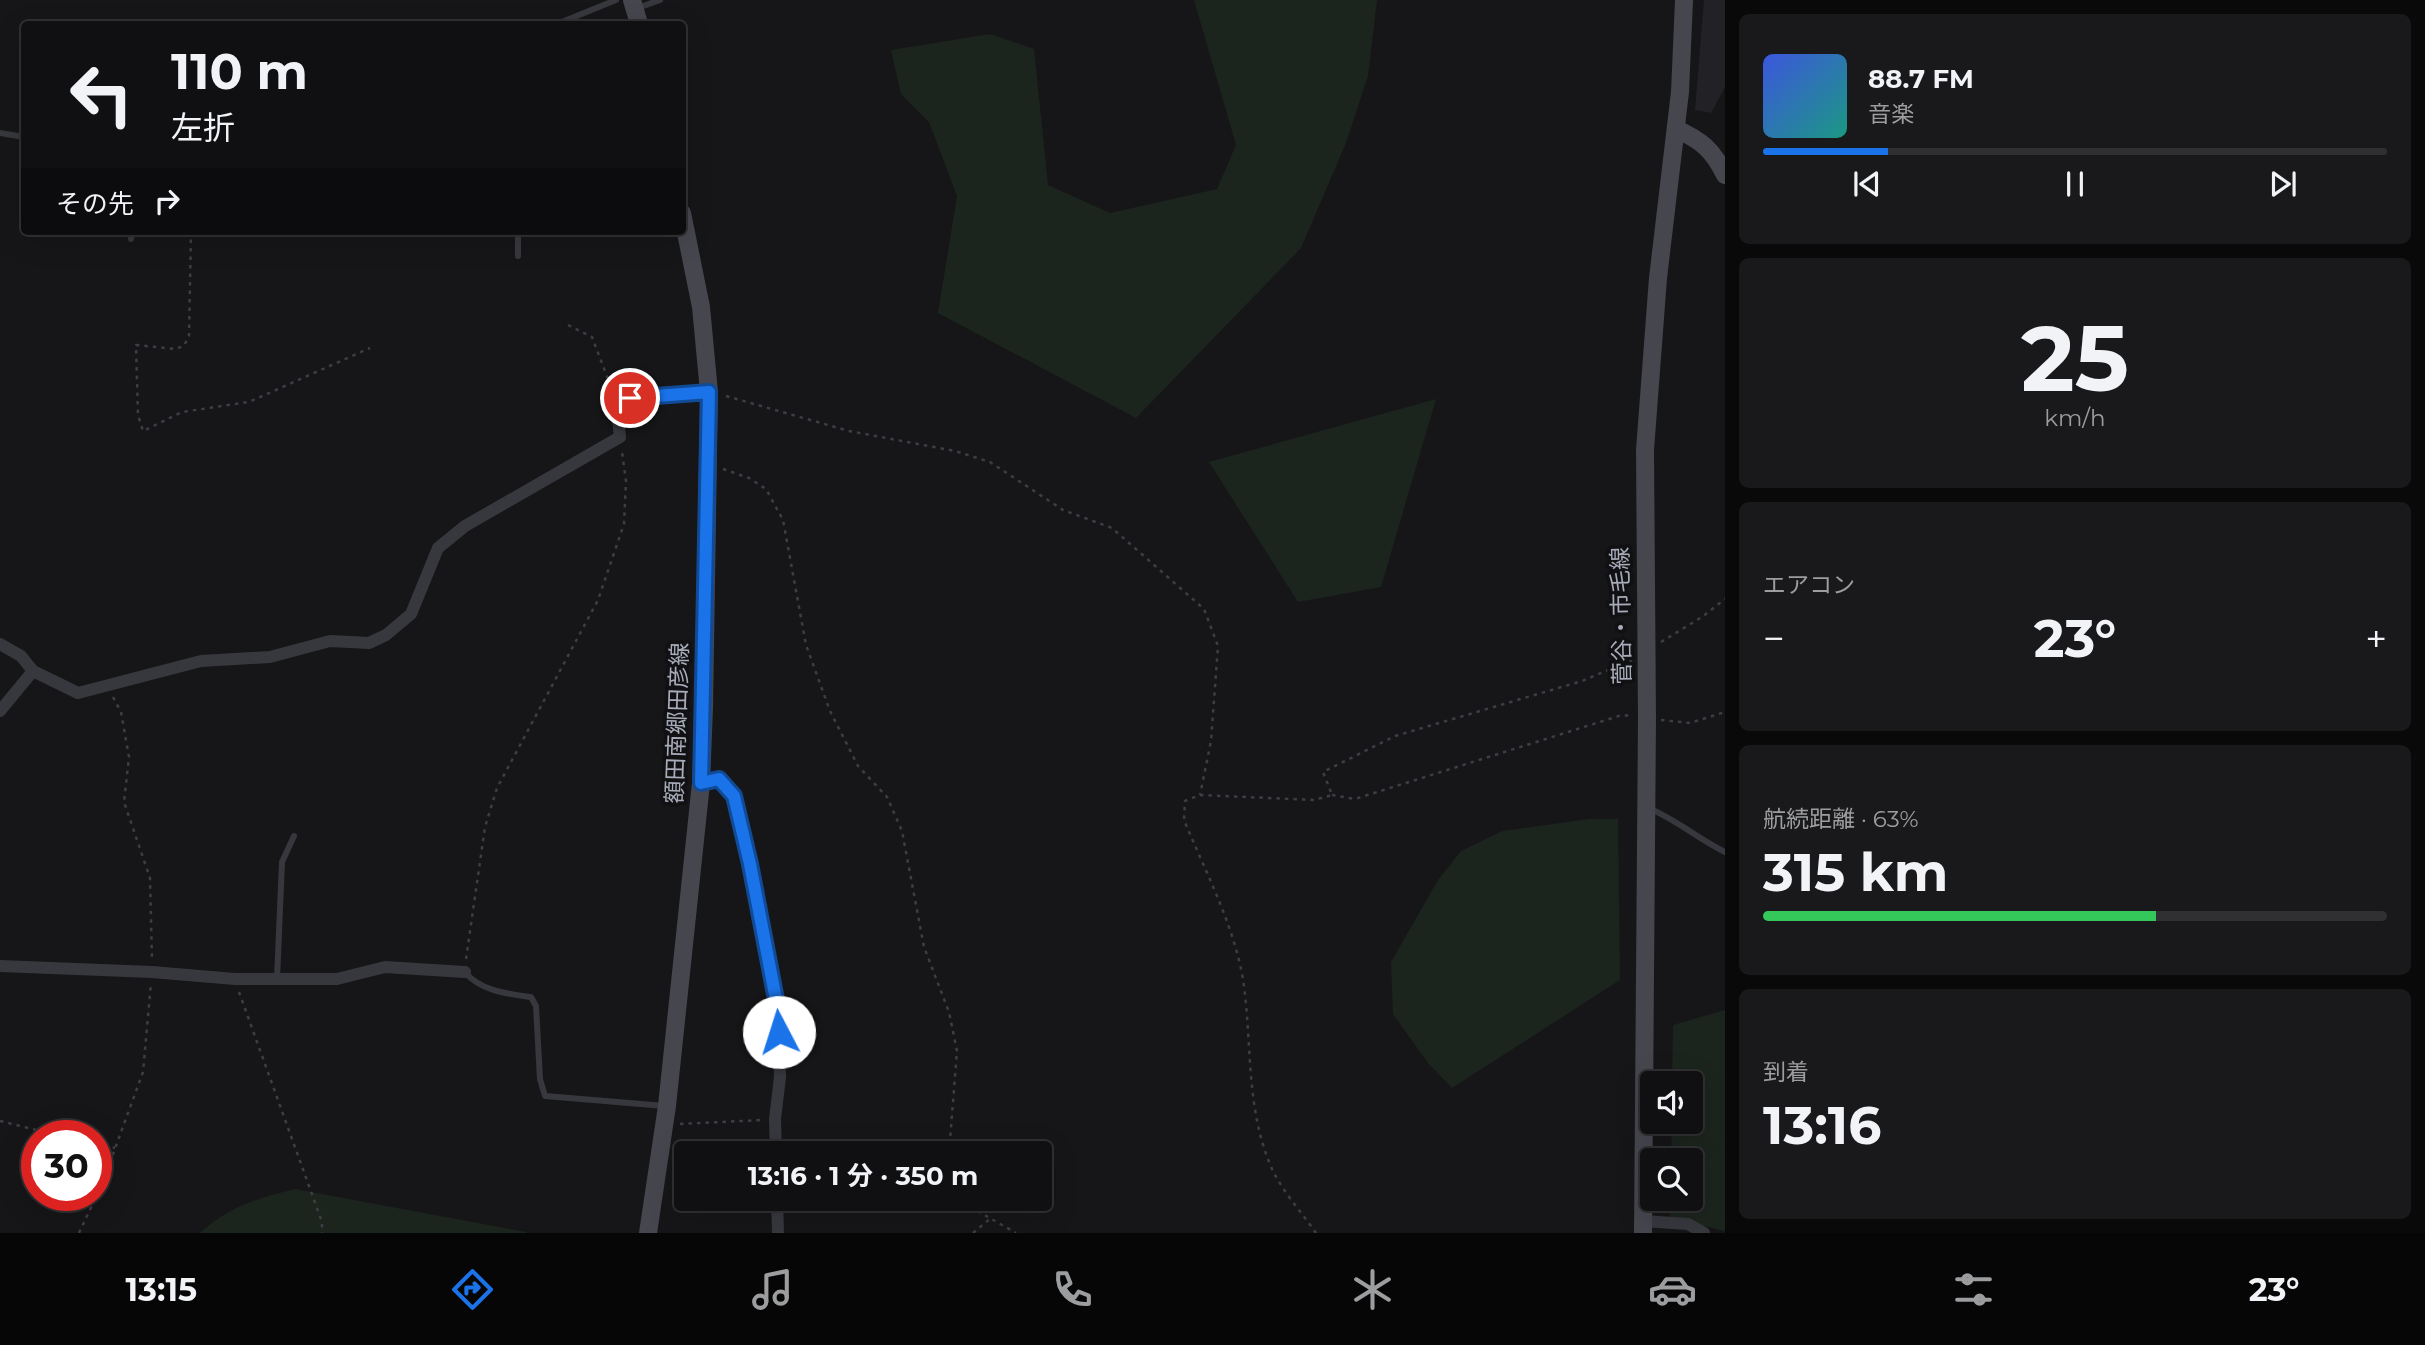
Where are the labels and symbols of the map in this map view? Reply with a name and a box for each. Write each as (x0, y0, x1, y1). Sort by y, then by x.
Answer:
pin (600, 368, 660, 428)
street label: 菅谷・市毛線 (1606, 547, 1636, 685)
street label: 額田南郷田彦線 (660, 642, 694, 804)
position arrow (742, 995, 816, 1069)
speed limit sign: 30 (21, 1120, 112, 1211)

